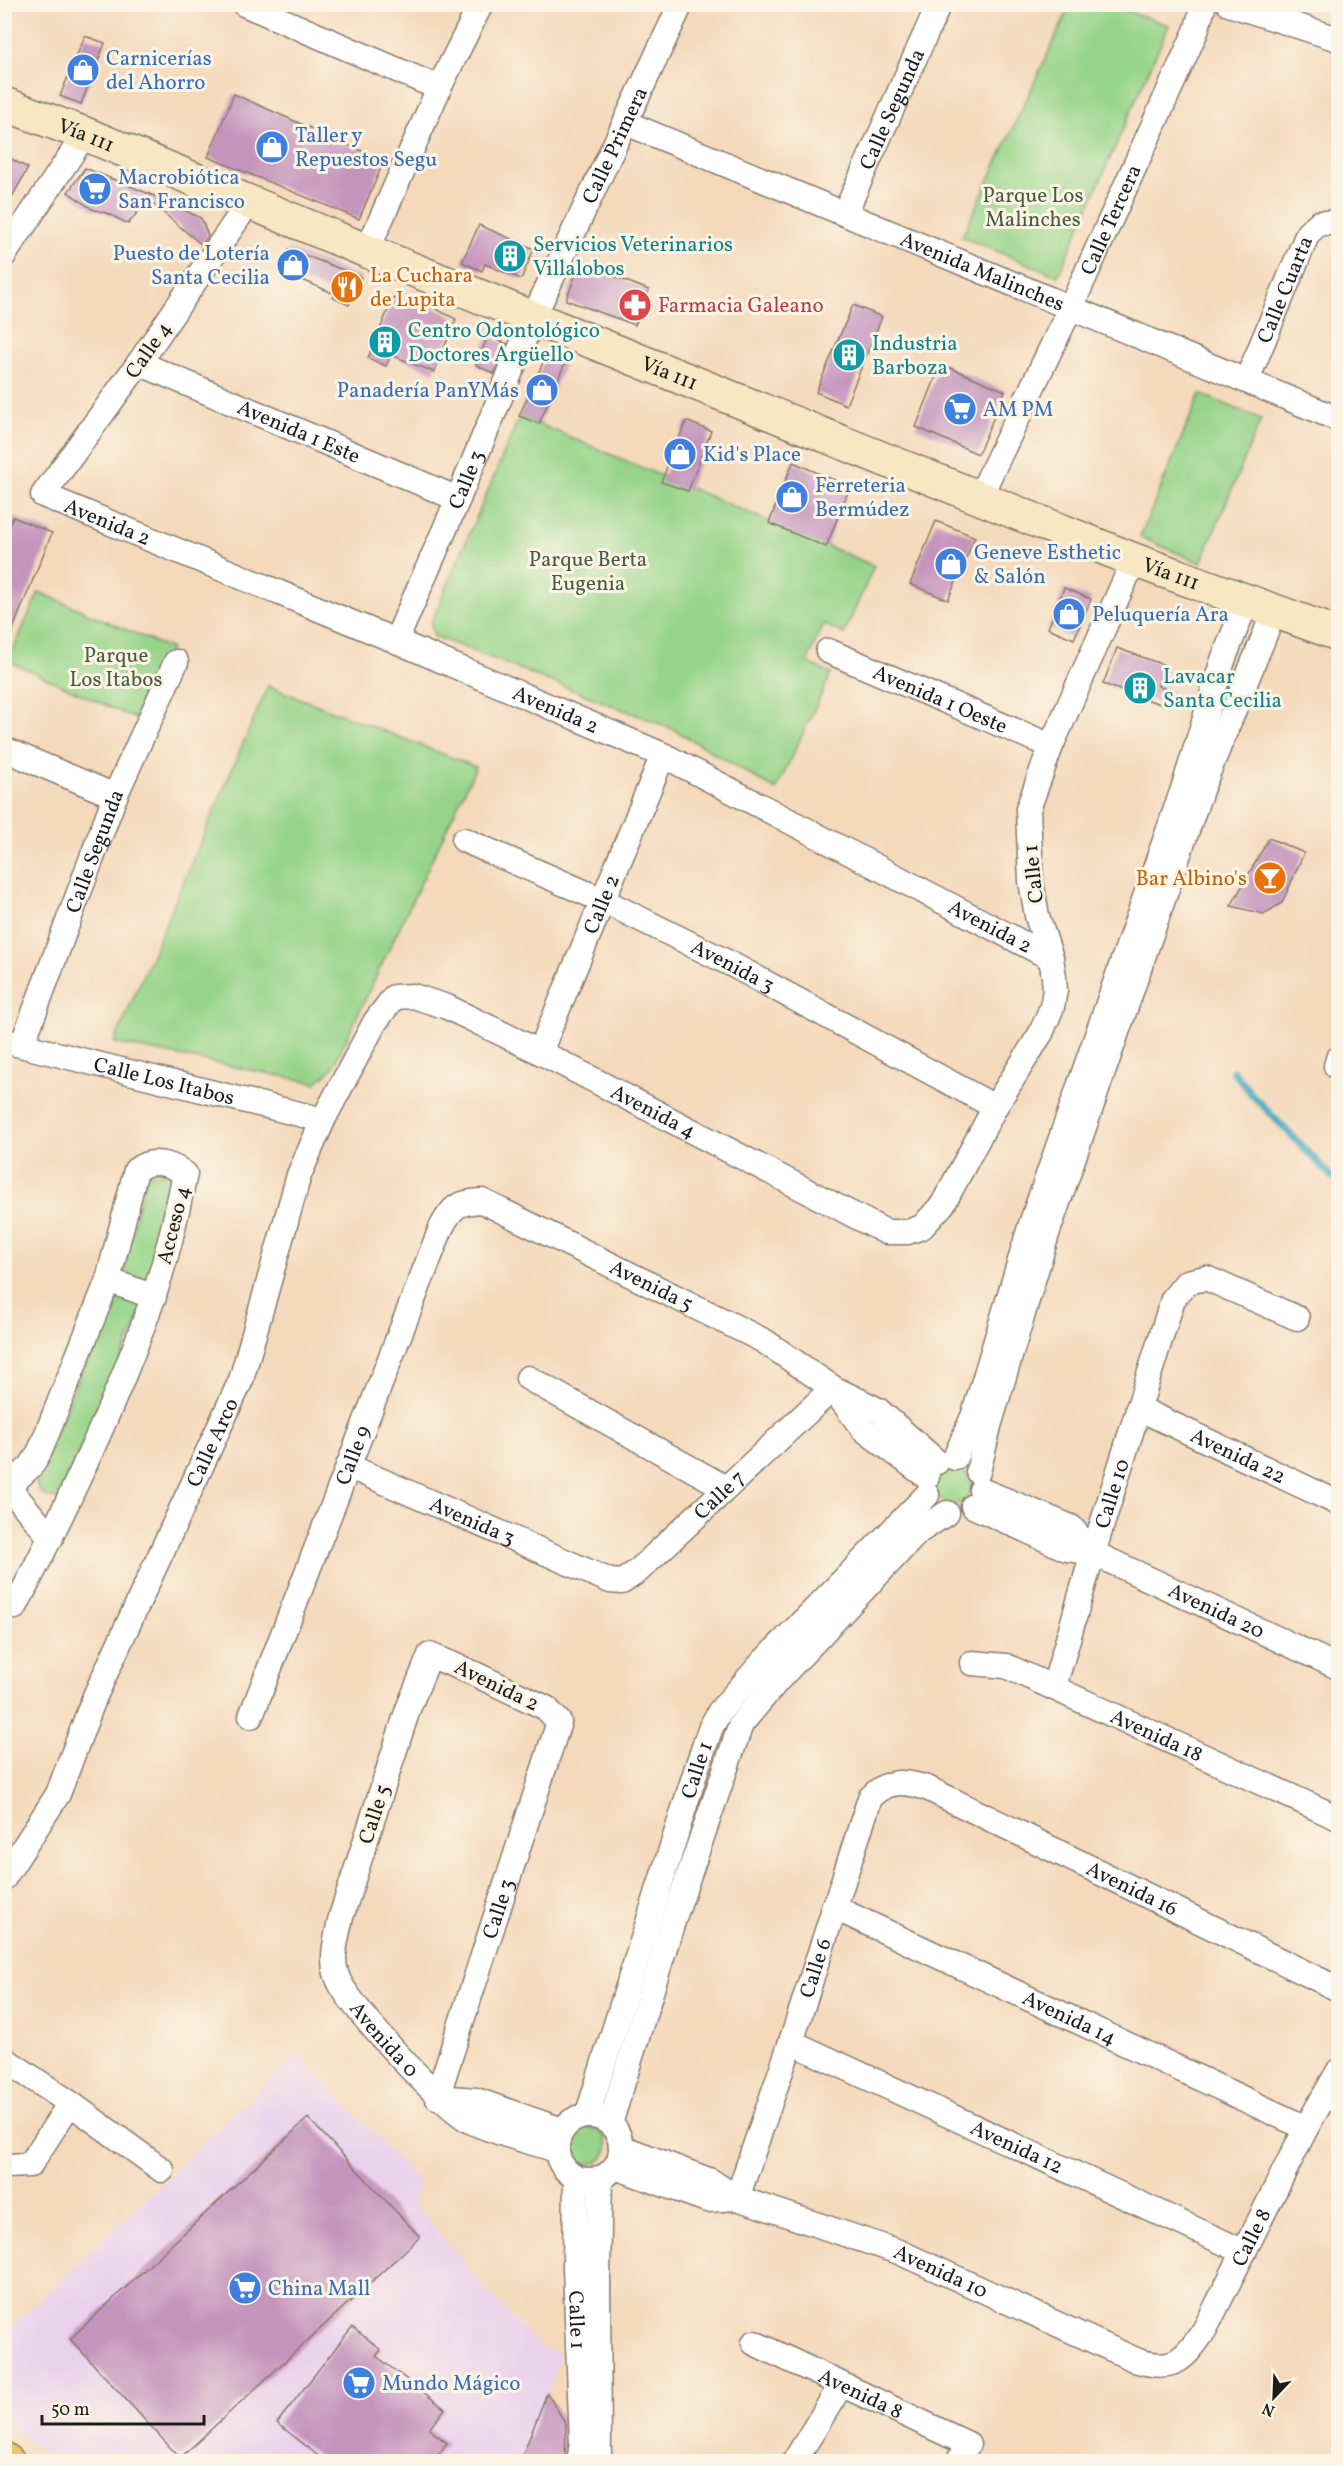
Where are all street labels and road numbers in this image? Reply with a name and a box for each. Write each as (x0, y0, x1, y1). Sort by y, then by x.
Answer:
street label: Calle Segunda (853, 44, 933, 175)
street label: Calle Primera (576, 83, 656, 209)
street label: Vía 111 (53, 112, 119, 161)
street label: Calle Tercera (1074, 160, 1150, 280)
street label: Avenida Malinches (895, 226, 1068, 320)
street label: Calle Cuarta (1251, 232, 1321, 348)
street label: Calle 4 (119, 317, 179, 385)
street label: Vía 111 (637, 350, 702, 399)
street label: Avenida 1 Este (233, 394, 364, 472)
street label: Calle 3 (442, 446, 493, 514)
street label: Avenida 2 (59, 492, 155, 554)
street label: Vía 111 (1138, 551, 1203, 598)
street label: Avenida 1 Oeste (868, 659, 1011, 742)
street label: Avenida 2 (508, 679, 603, 742)
street label: Calle Segunda (60, 785, 132, 918)
street label: Calle 1 (1017, 843, 1052, 905)
street label: Calle 2 (577, 870, 628, 939)
street label: Avenida 2 (943, 894, 1037, 962)
street label: Avenida 3 (686, 933, 779, 1001)
street label: Calle Los Itabos (90, 1051, 237, 1114)
street label: Avenida 4 (605, 1078, 700, 1146)
street label: Acceso 4 (151, 1183, 198, 1268)
street label: Avenida 5 (604, 1254, 698, 1320)
street label: Calle Arco (180, 1394, 247, 1492)
street label: Calle 9 (329, 1421, 379, 1490)
street label: Avenida 22 (1185, 1422, 1290, 1492)
street label: Calle 10 (1089, 1455, 1138, 1532)
street label: Calle 7 (688, 1464, 752, 1527)
street label: Avenida 3 (425, 1491, 519, 1554)
street label: Avenida 20 (1163, 1577, 1269, 1647)
street label: Avenida 2 (449, 1653, 544, 1719)
street label: Avenida 18 (1105, 1703, 1207, 1770)
street label: Calle 1 (675, 1738, 721, 1803)
street label: Calle 5 (352, 1781, 399, 1848)
street label: Avenida 16 (1081, 1855, 1182, 1924)
street label: Calle 3 (476, 1875, 523, 1943)
street label: Calle 6 (793, 1935, 840, 2002)
street label: Avenida 14 (1017, 1984, 1120, 2053)
street label: Avenida 0 (342, 1996, 425, 2084)
street label: Avenida 12 (965, 2114, 1067, 2182)
street label: Calle 8 (1226, 2204, 1279, 2272)
street label: Avenida 10 (888, 2238, 992, 2306)
street label: Calle 1 (560, 2290, 591, 2350)
street label: Avenida 8 (813, 2362, 907, 2427)

